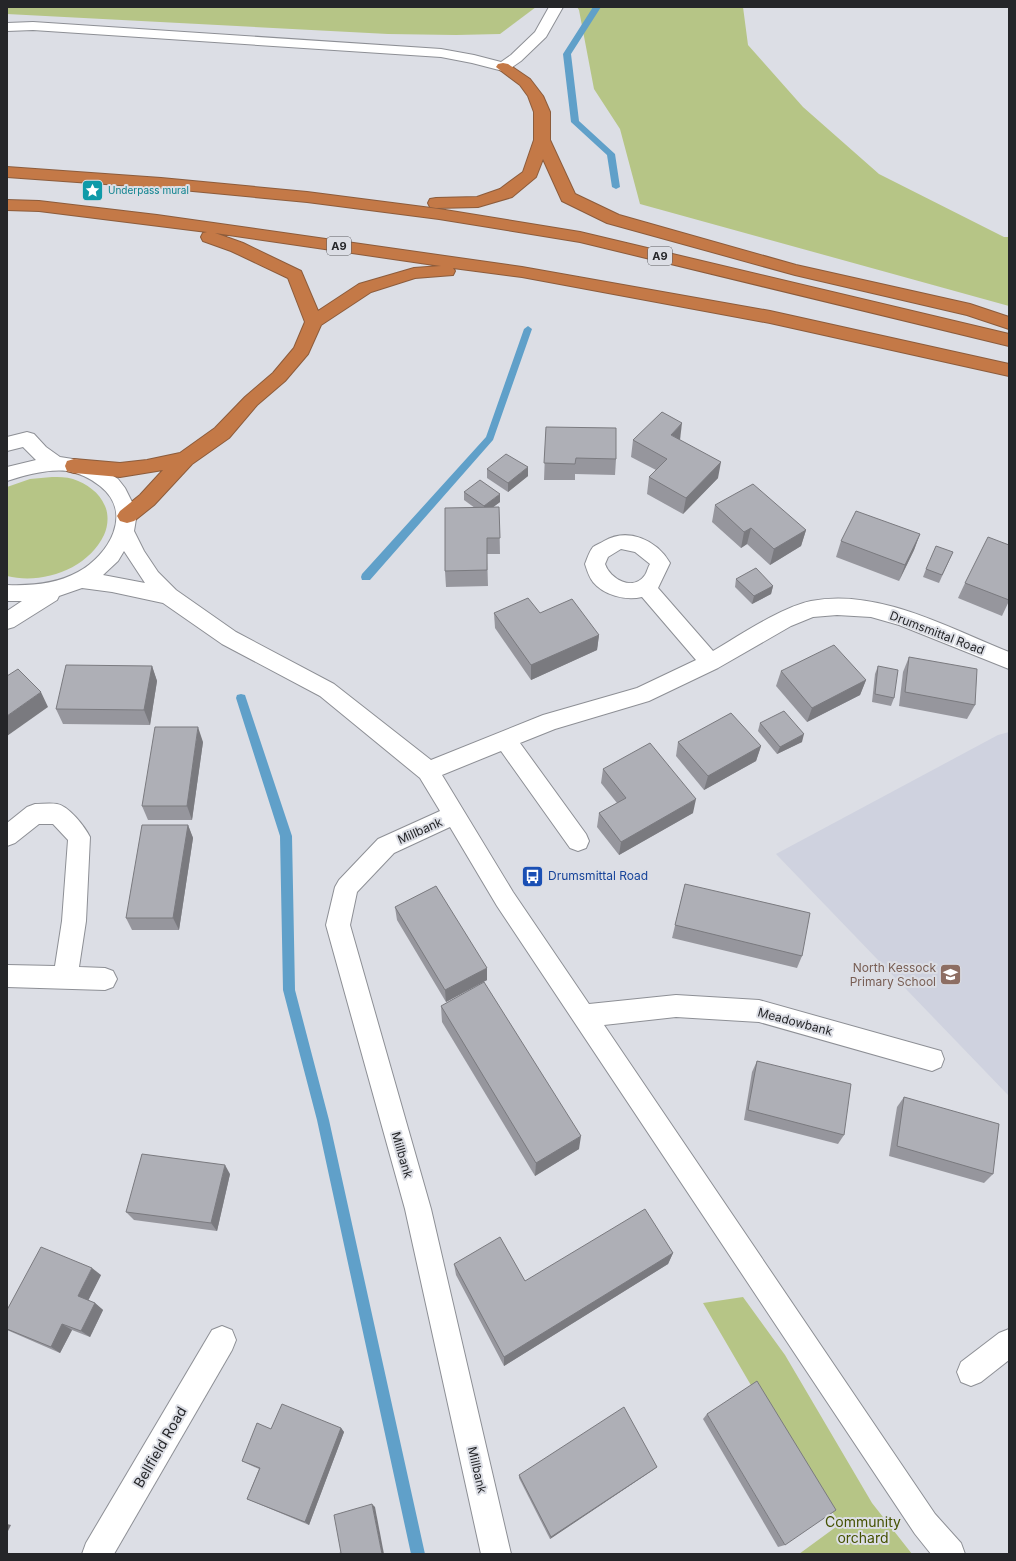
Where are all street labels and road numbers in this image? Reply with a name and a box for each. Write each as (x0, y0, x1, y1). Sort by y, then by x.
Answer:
road number: A9 (327, 237, 351, 255)
road number: A9 (648, 247, 672, 265)
street label: Drumsmittal Road (888, 608, 987, 657)
street label: Millbank (395, 814, 445, 847)
street label: Meadowbank (756, 1004, 835, 1039)
street label: Millbank (389, 1130, 416, 1180)
street label: Bellfield Road (130, 1403, 190, 1490)
street label: Millbank (465, 1445, 490, 1495)

